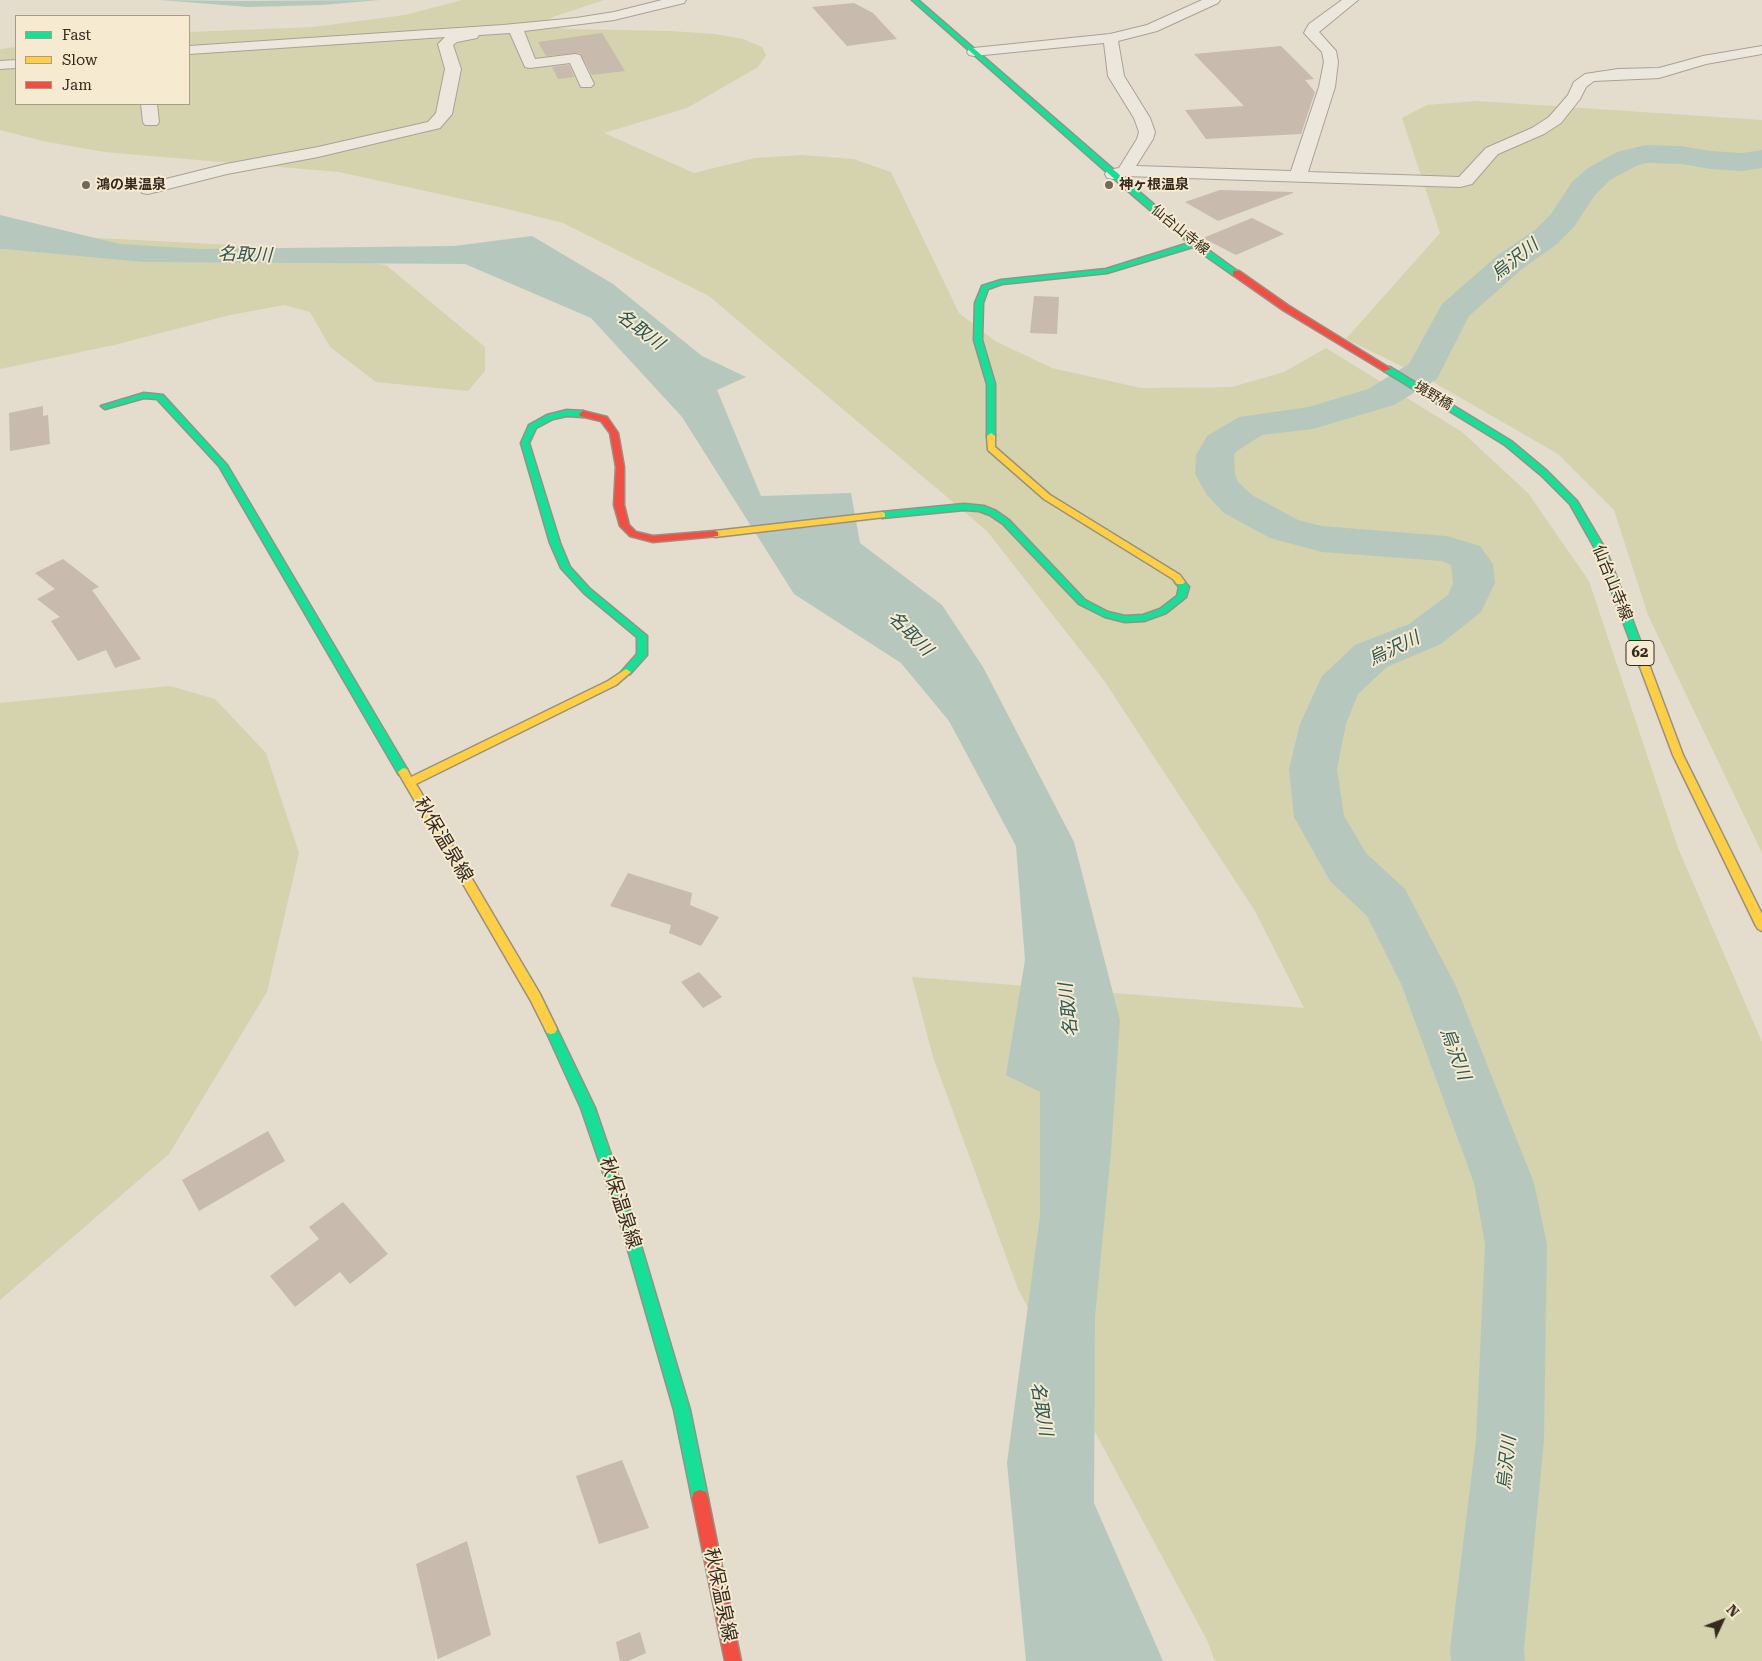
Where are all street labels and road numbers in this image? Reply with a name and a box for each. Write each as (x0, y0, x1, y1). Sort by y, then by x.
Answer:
street label: 仙台山寺線 (1148, 201, 1212, 259)
street label: 境野橋 (1411, 378, 1455, 414)
street label: 仙台山寺線 (1588, 542, 1636, 624)
road number: 62 (1626, 640, 1654, 666)
street label: 秋保温泉線 (409, 793, 477, 887)
street label: 秋保温泉線 (594, 1154, 646, 1252)
street label: 秋保温泉線 (699, 1546, 741, 1644)

